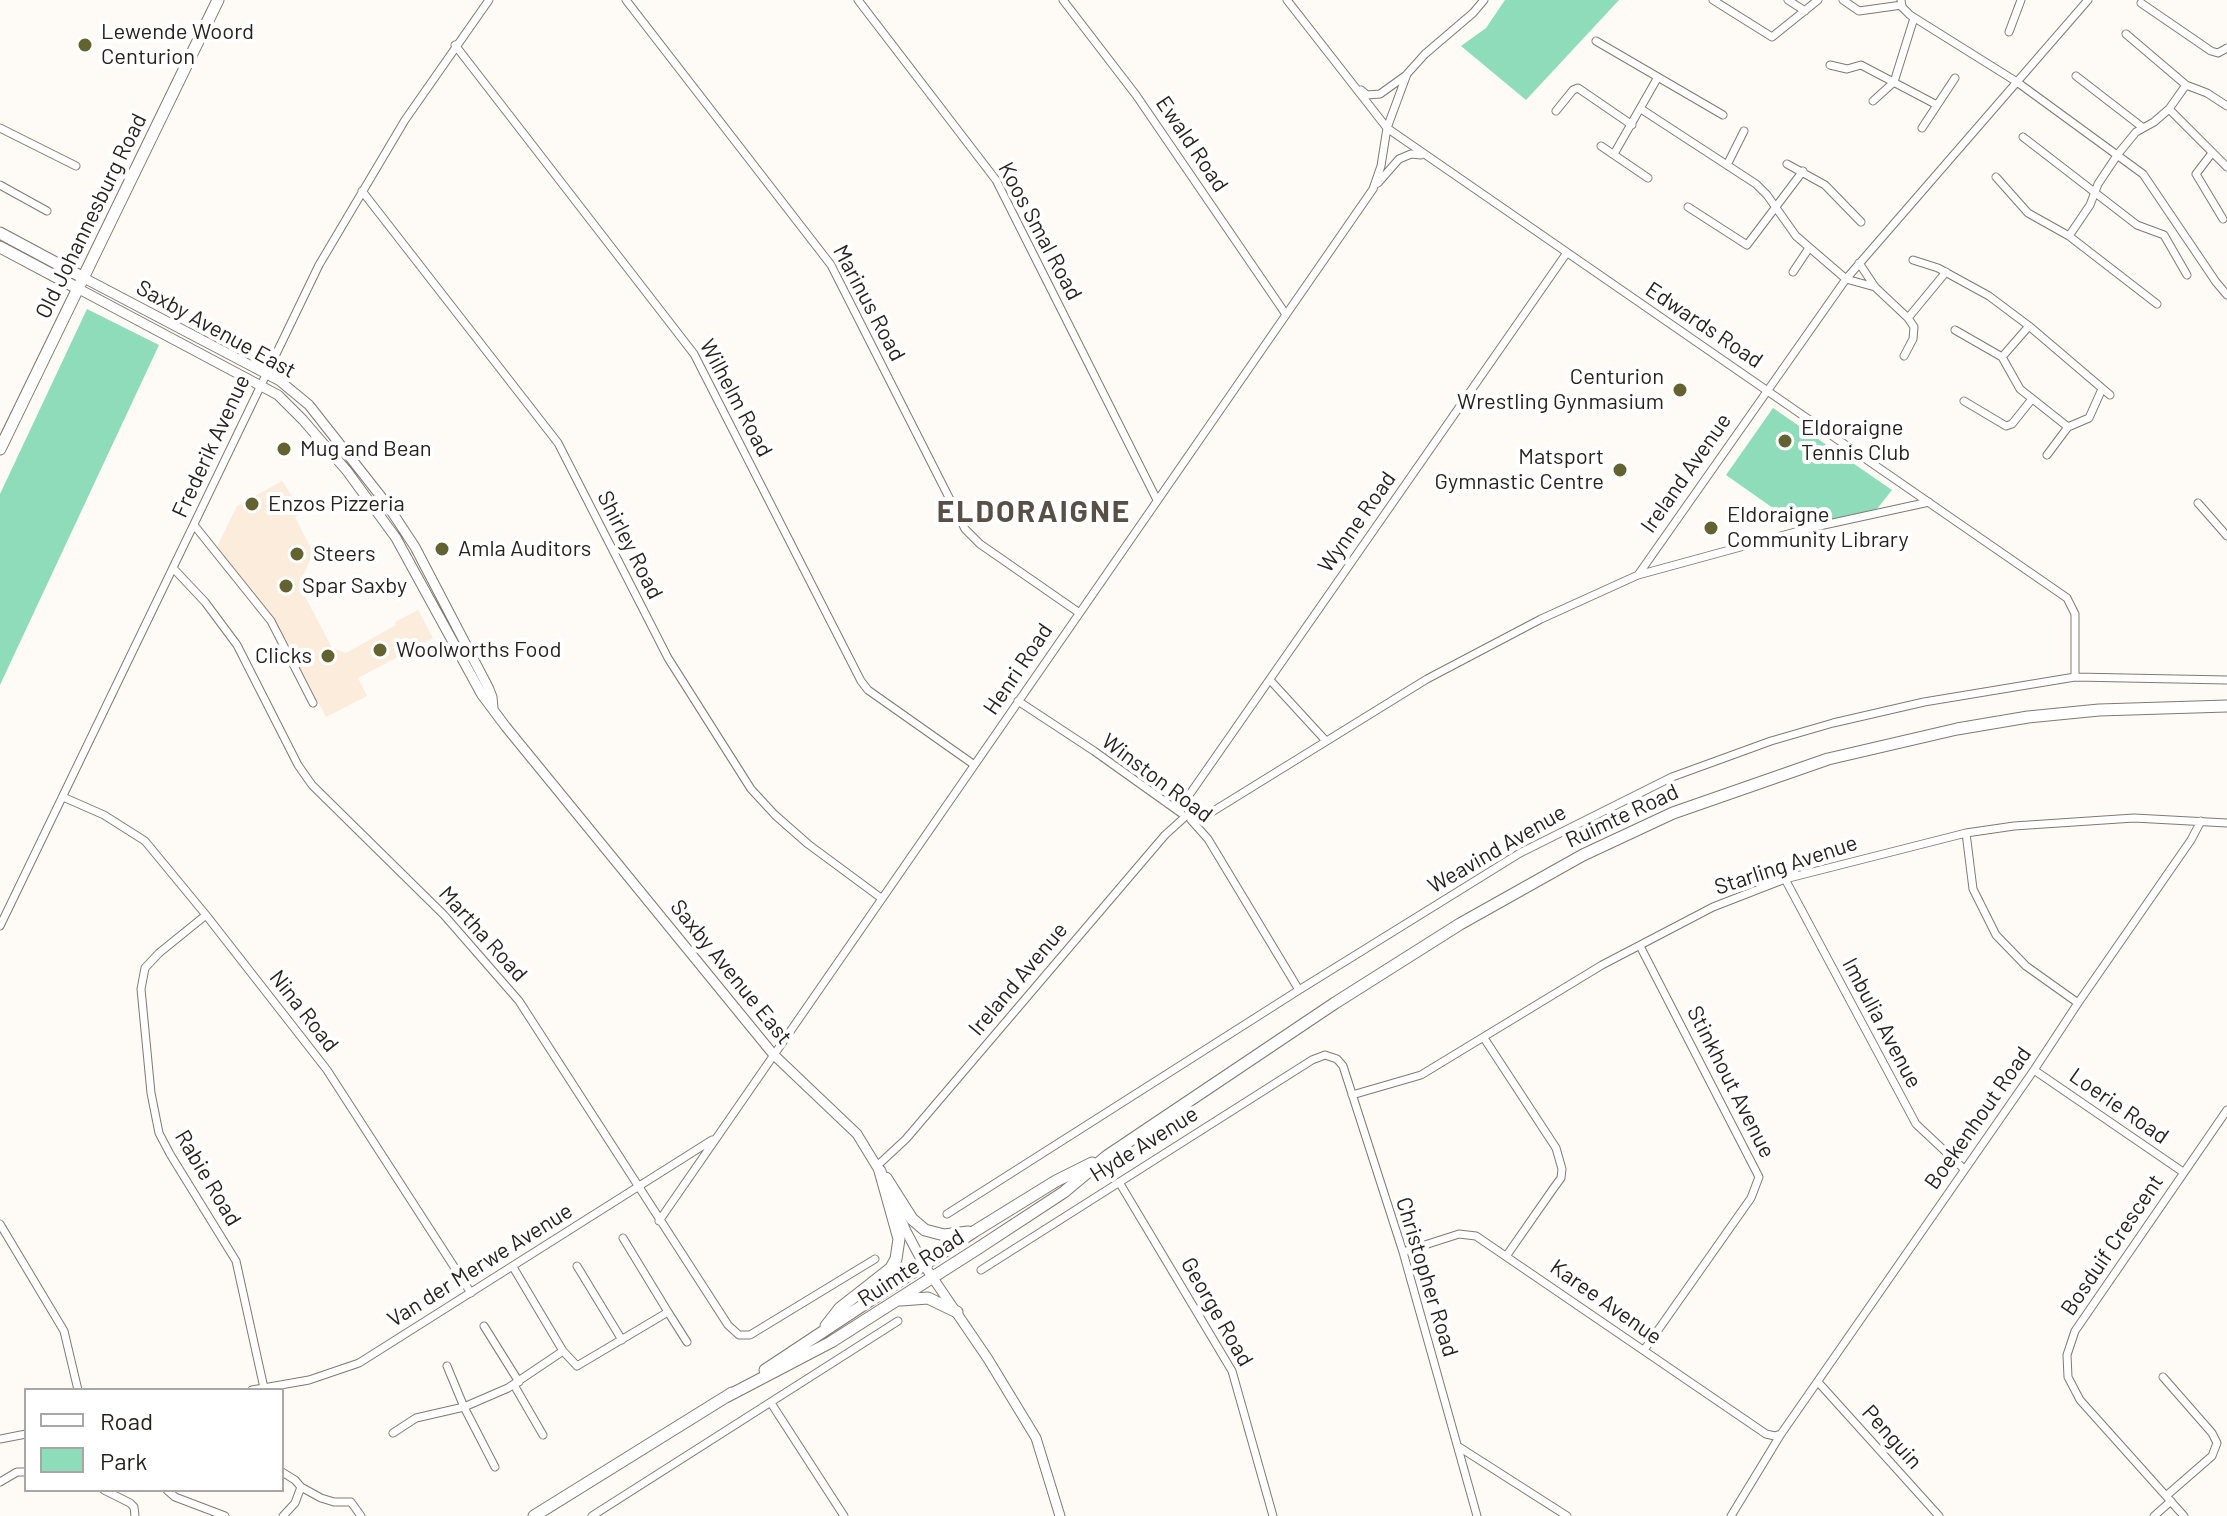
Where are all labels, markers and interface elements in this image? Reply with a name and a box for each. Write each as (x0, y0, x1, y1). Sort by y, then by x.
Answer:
place label: Lewende Woord Centurion (101, 19, 254, 70)
marker: Lewende Woord Centurion (76, 36, 94, 54)
street label: Ewald Road (1150, 91, 1234, 197)
street label: Old Johannesburg Road (30, 109, 152, 323)
street label: Koos Smal Road (993, 157, 1087, 305)
street label: Marinus Road (827, 240, 911, 366)
street label: Saxby Avenue East (132, 274, 300, 384)
street label: Edwards Road (1640, 276, 1768, 374)
street label: Wilhelm Road (694, 335, 778, 461)
place label: Centurion Wrestling Gynmasium (1457, 364, 1664, 416)
street label: Frederik Avenue (166, 370, 256, 522)
marker: Centurion Wrestling Gynmasium (1671, 381, 1689, 399)
street label: Ireland Avenue (1635, 408, 1737, 538)
place label: Eldoraigne Tennis Club (1801, 415, 1910, 466)
marker: Eldoraigne Tennis Club (1776, 432, 1794, 450)
place label: Mug and Bean (300, 436, 432, 462)
marker: Mug and Bean (275, 440, 293, 458)
place label: Matsport Gymnastic Centre (1435, 444, 1604, 496)
marker: Matsport Gymnastic Centre (1611, 461, 1629, 479)
street label: Wynne Road (1312, 466, 1402, 578)
street label: Shirley Road (591, 486, 669, 604)
place label: Enzos Pizzeria (268, 491, 405, 517)
district label: ELDORAIGNE (937, 494, 1131, 530)
marker: Enzos Pizzeria (243, 495, 261, 513)
place label: Eldoraigne Community Library (1727, 502, 1909, 554)
marker: Eldoraigne Community Library (1702, 519, 1720, 537)
place label: Amla Auditors (458, 536, 591, 562)
marker: Amla Auditors (433, 540, 451, 558)
place label: Steers (313, 541, 376, 567)
marker: Steers (288, 545, 306, 563)
place label: Spar Saxby (302, 573, 407, 599)
marker: Spar Saxby (277, 577, 295, 595)
street label: Henri Road (978, 618, 1058, 720)
place label: Woolworths Food (396, 637, 562, 663)
marker: Woolworths Food (371, 641, 389, 659)
place label: Clicks (255, 643, 312, 669)
marker: Clicks (319, 647, 337, 665)
street label: Winston Road (1096, 728, 1218, 828)
street label: Ruimte Road (1561, 778, 1683, 854)
street label: Weavind Avenue (1423, 799, 1571, 899)
street label: Starling Avenue (1711, 829, 1861, 901)
street label: Martha Road (433, 881, 533, 987)
street label: Saxby Avenue East (665, 894, 797, 1050)
street label: Ireland Avenue (963, 917, 1073, 1041)
street label: Imbulia Avenue (1837, 953, 1927, 1093)
street label: Nina Road (264, 965, 344, 1057)
street label: Stinkhout Avenue (1681, 1002, 1781, 1162)
street label: Boekenhout Road (1919, 1042, 2037, 1194)
street label: Loerie Road (2064, 1062, 2174, 1150)
street label: Hyde Avenue (1085, 1100, 1203, 1188)
street label: Rabie Road (169, 1125, 247, 1231)
street label: Bosduif Crescent (2055, 1169, 2169, 1321)
street label: Christopher Road (1390, 1194, 1464, 1360)
street label: Van der Merwe Avenue (383, 1197, 577, 1333)
street label: Ruimte Road (853, 1224, 969, 1312)
street label: George Road (1175, 1253, 1259, 1371)
street label: Karee Avenue (1545, 1254, 1667, 1350)
legend (24, 1388, 284, 1492)
street label: Penguin (1856, 1399, 1928, 1475)
text: Road (100, 1406, 153, 1435)
text: Park (100, 1446, 147, 1475)

